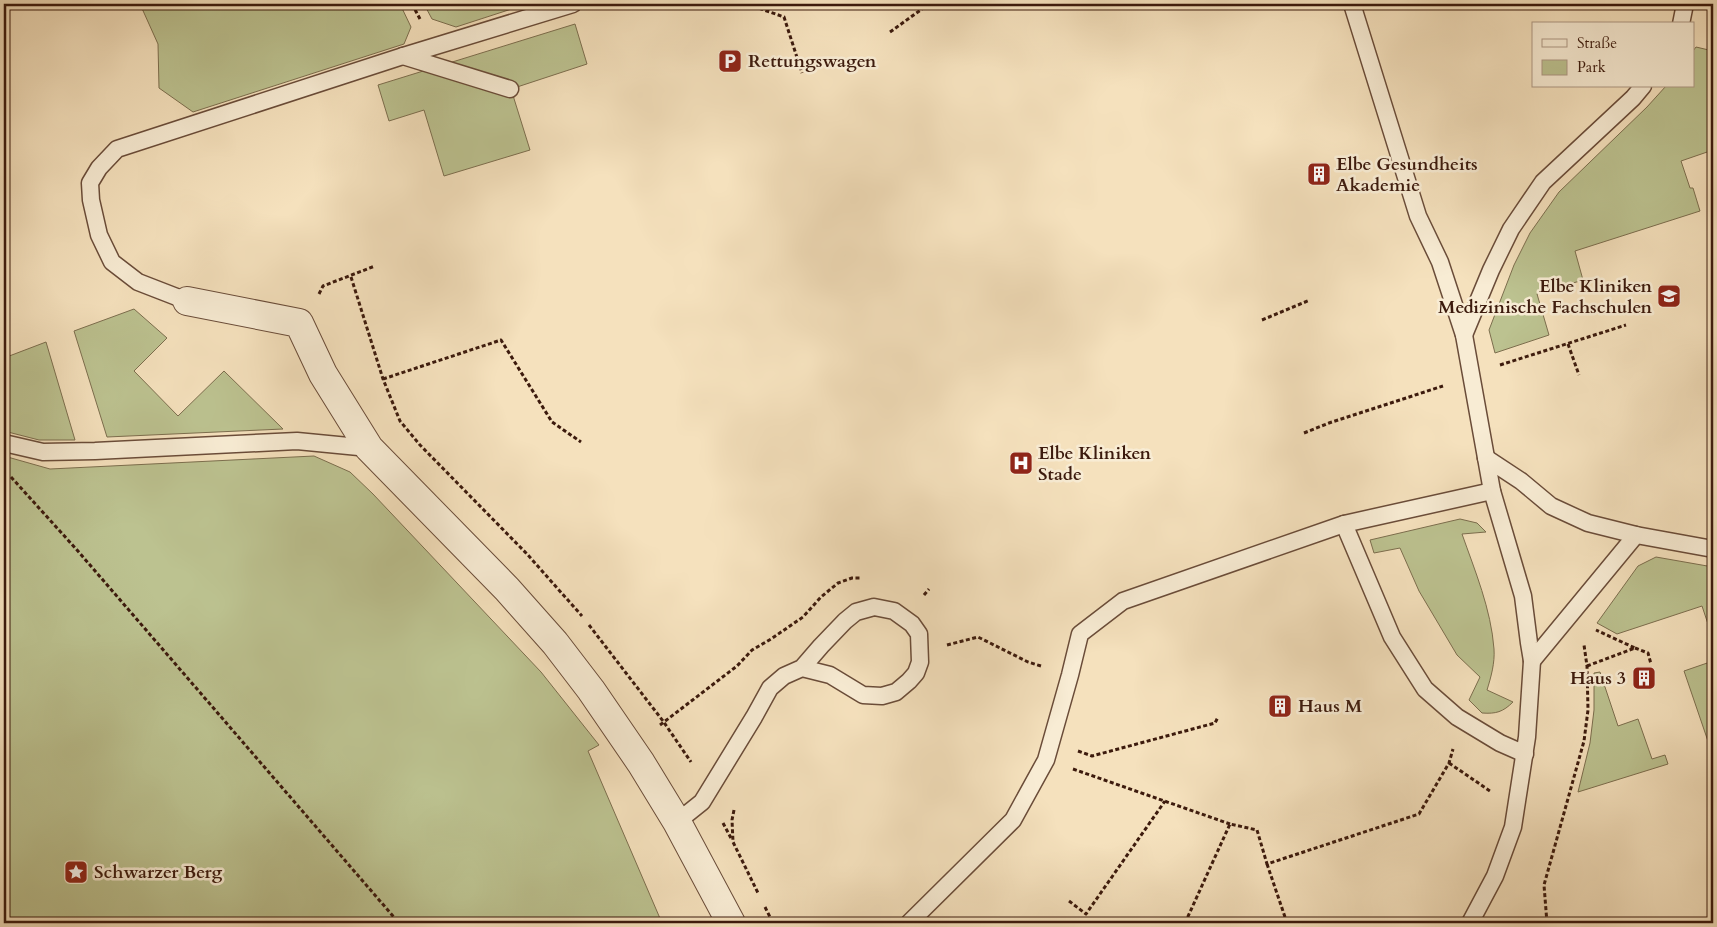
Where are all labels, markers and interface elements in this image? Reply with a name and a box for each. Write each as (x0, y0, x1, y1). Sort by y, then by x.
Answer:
legend (1532, 22, 1694, 88)
text: Straße (1577, 33, 1617, 53)
parking icon: Rettungswagen (717, 48, 743, 74)
place label: Rettungswagen (748, 49, 877, 74)
text: Park (1577, 57, 1606, 77)
place label: Elbe Gesundheits Akademie (1336, 152, 1478, 198)
building icon: Elbe Gesundheits Akademie (1306, 161, 1332, 187)
place label: Elbe Kliniken Medizinische Fachschulen (1438, 274, 1652, 320)
school or university icon: Elbe Kliniken Medizinische Fachschulen (1656, 283, 1682, 309)
place label: Elbe Kliniken Stade (1038, 441, 1151, 487)
hospital icon: Elbe Kliniken Stade (1008, 450, 1034, 476)
building icon: Haus 3 (1631, 665, 1657, 691)
place label: Haus 3 (1570, 666, 1626, 691)
building icon: Haus M (1267, 693, 1293, 719)
place label: Haus M (1298, 694, 1363, 719)
place icon: Schwarzer Berg (63, 859, 89, 885)
place label: Schwarzer Berg (94, 860, 222, 885)

